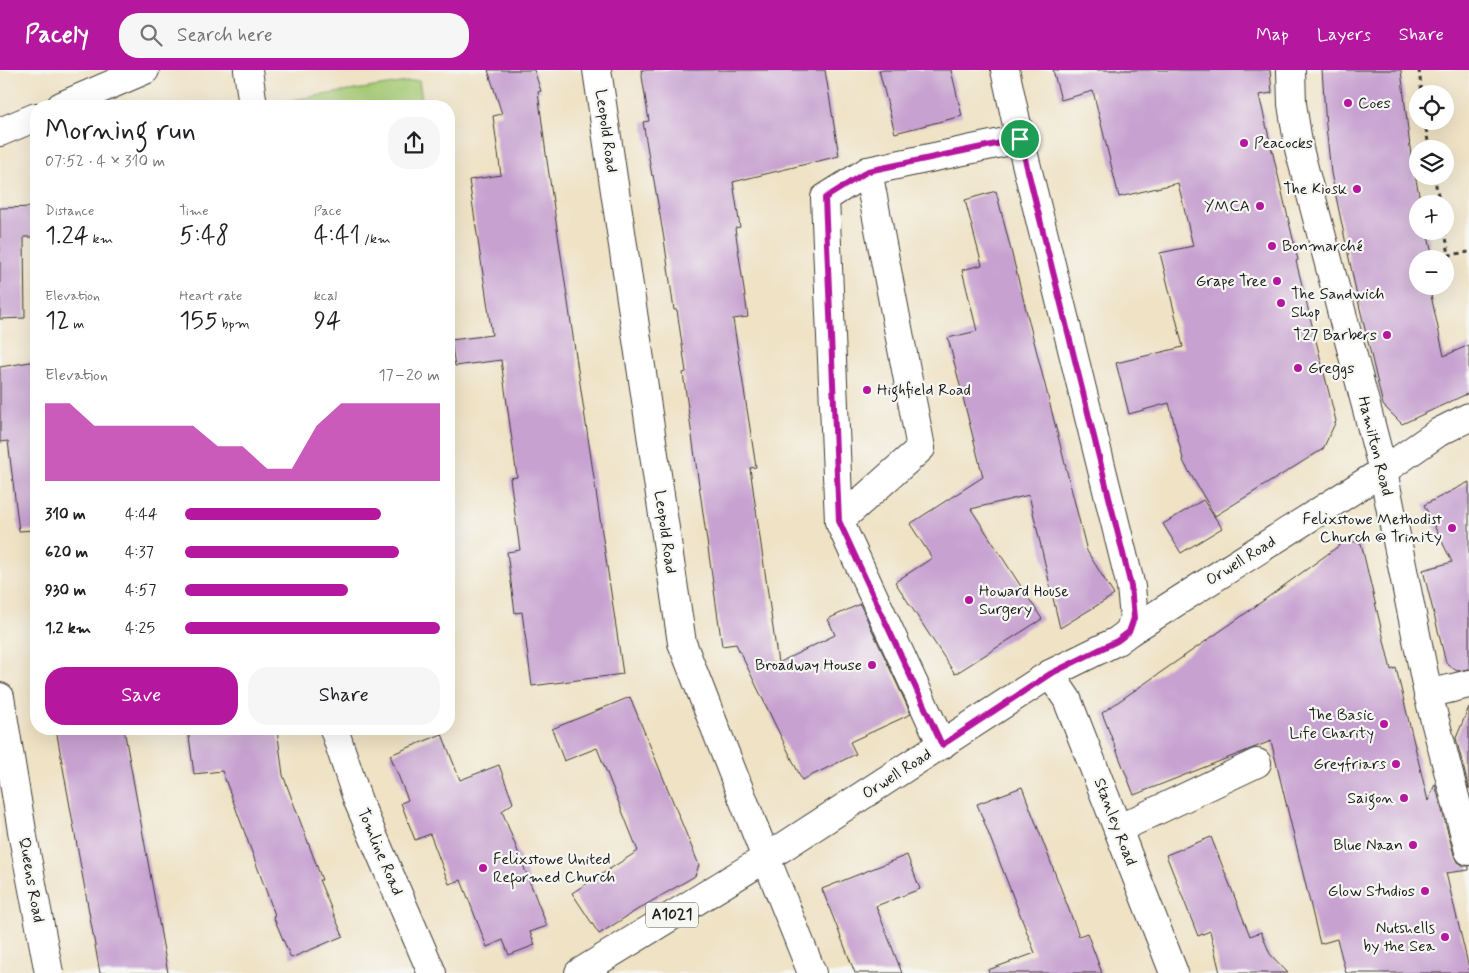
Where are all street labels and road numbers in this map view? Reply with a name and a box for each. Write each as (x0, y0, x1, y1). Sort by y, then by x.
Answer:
street label: Leopold Road (590, 88, 622, 174)
street label: Hamilton Road (1352, 394, 1398, 498)
street label: Leopold Road (649, 489, 681, 575)
street label: Orwell Road (1202, 531, 1280, 591)
street label: Orwell Road (858, 744, 936, 804)
street label: Stanley Road (1089, 775, 1141, 869)
street label: Tomline Road (352, 805, 408, 899)
street label: Queens Road (13, 836, 49, 924)
road number: A1021 (646, 902, 698, 928)

